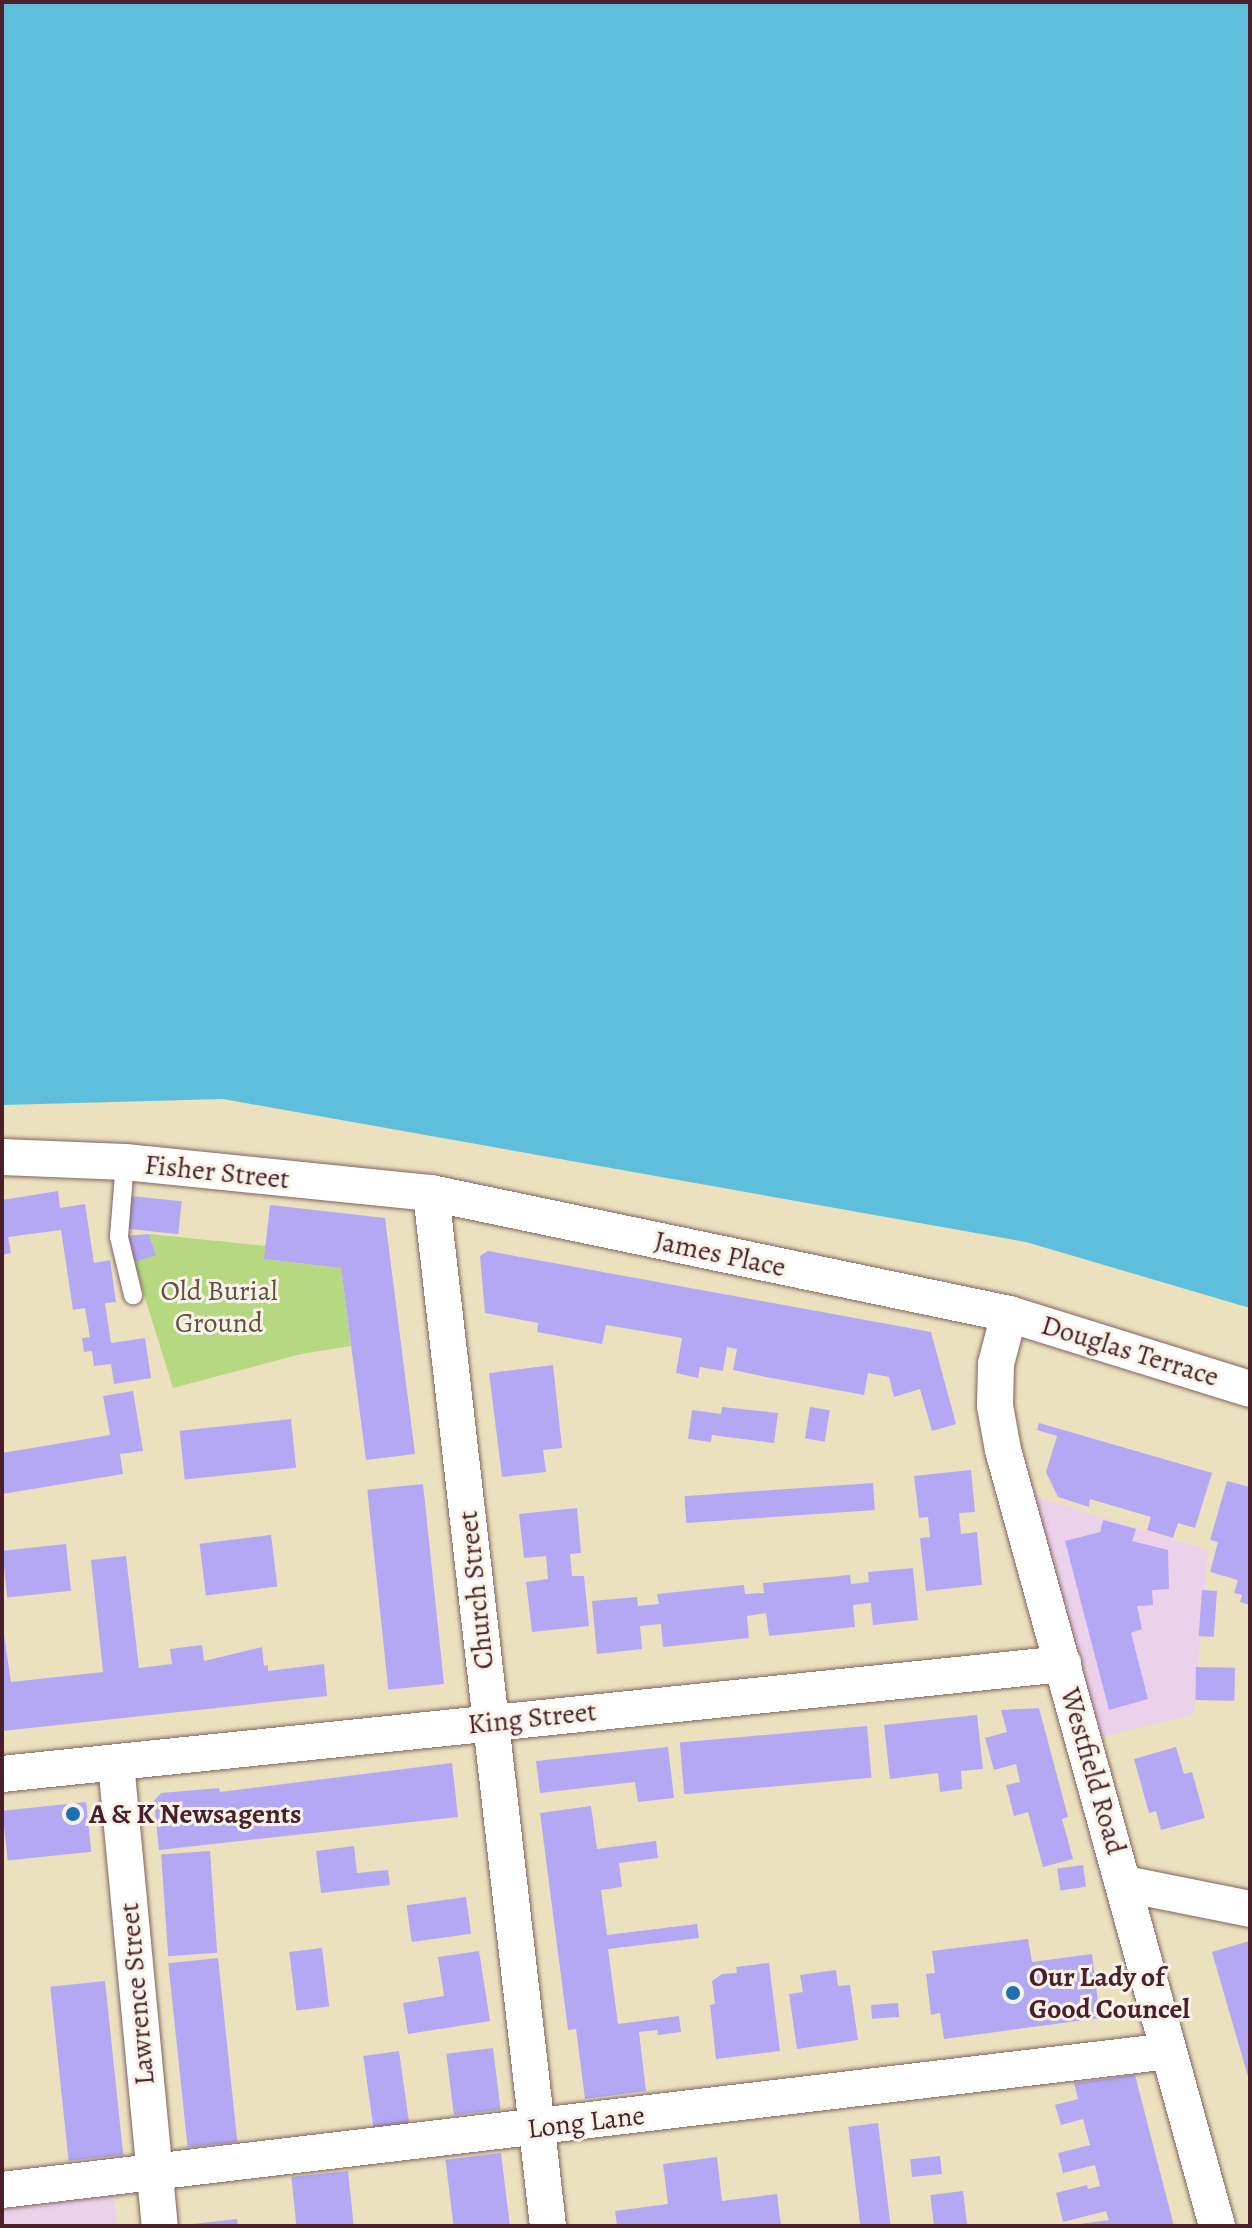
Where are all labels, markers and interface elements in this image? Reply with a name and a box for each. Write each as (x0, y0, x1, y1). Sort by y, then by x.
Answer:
street label: Fisher Street (143, 1148, 291, 1196)
street label: James Place (651, 1224, 789, 1284)
park label: Old Burial Ground (160, 1274, 278, 1340)
street label: Douglas Terrace (1037, 1308, 1223, 1394)
street label: Church Street (451, 1509, 501, 1671)
street label: Westfield Road (1053, 1684, 1133, 1858)
street label: King Street (466, 1695, 598, 1741)
place label: A & K Newsagents (89, 1797, 302, 1831)
marker: A & K Newsagents (64, 1805, 82, 1823)
street label: Lawrence Street (112, 1901, 162, 2087)
place label: Our Lady of Good Councel (1029, 1960, 1190, 2026)
marker: Our Lady of Good Councel (1004, 1984, 1022, 2002)
street label: Long Lane (525, 2098, 647, 2146)

